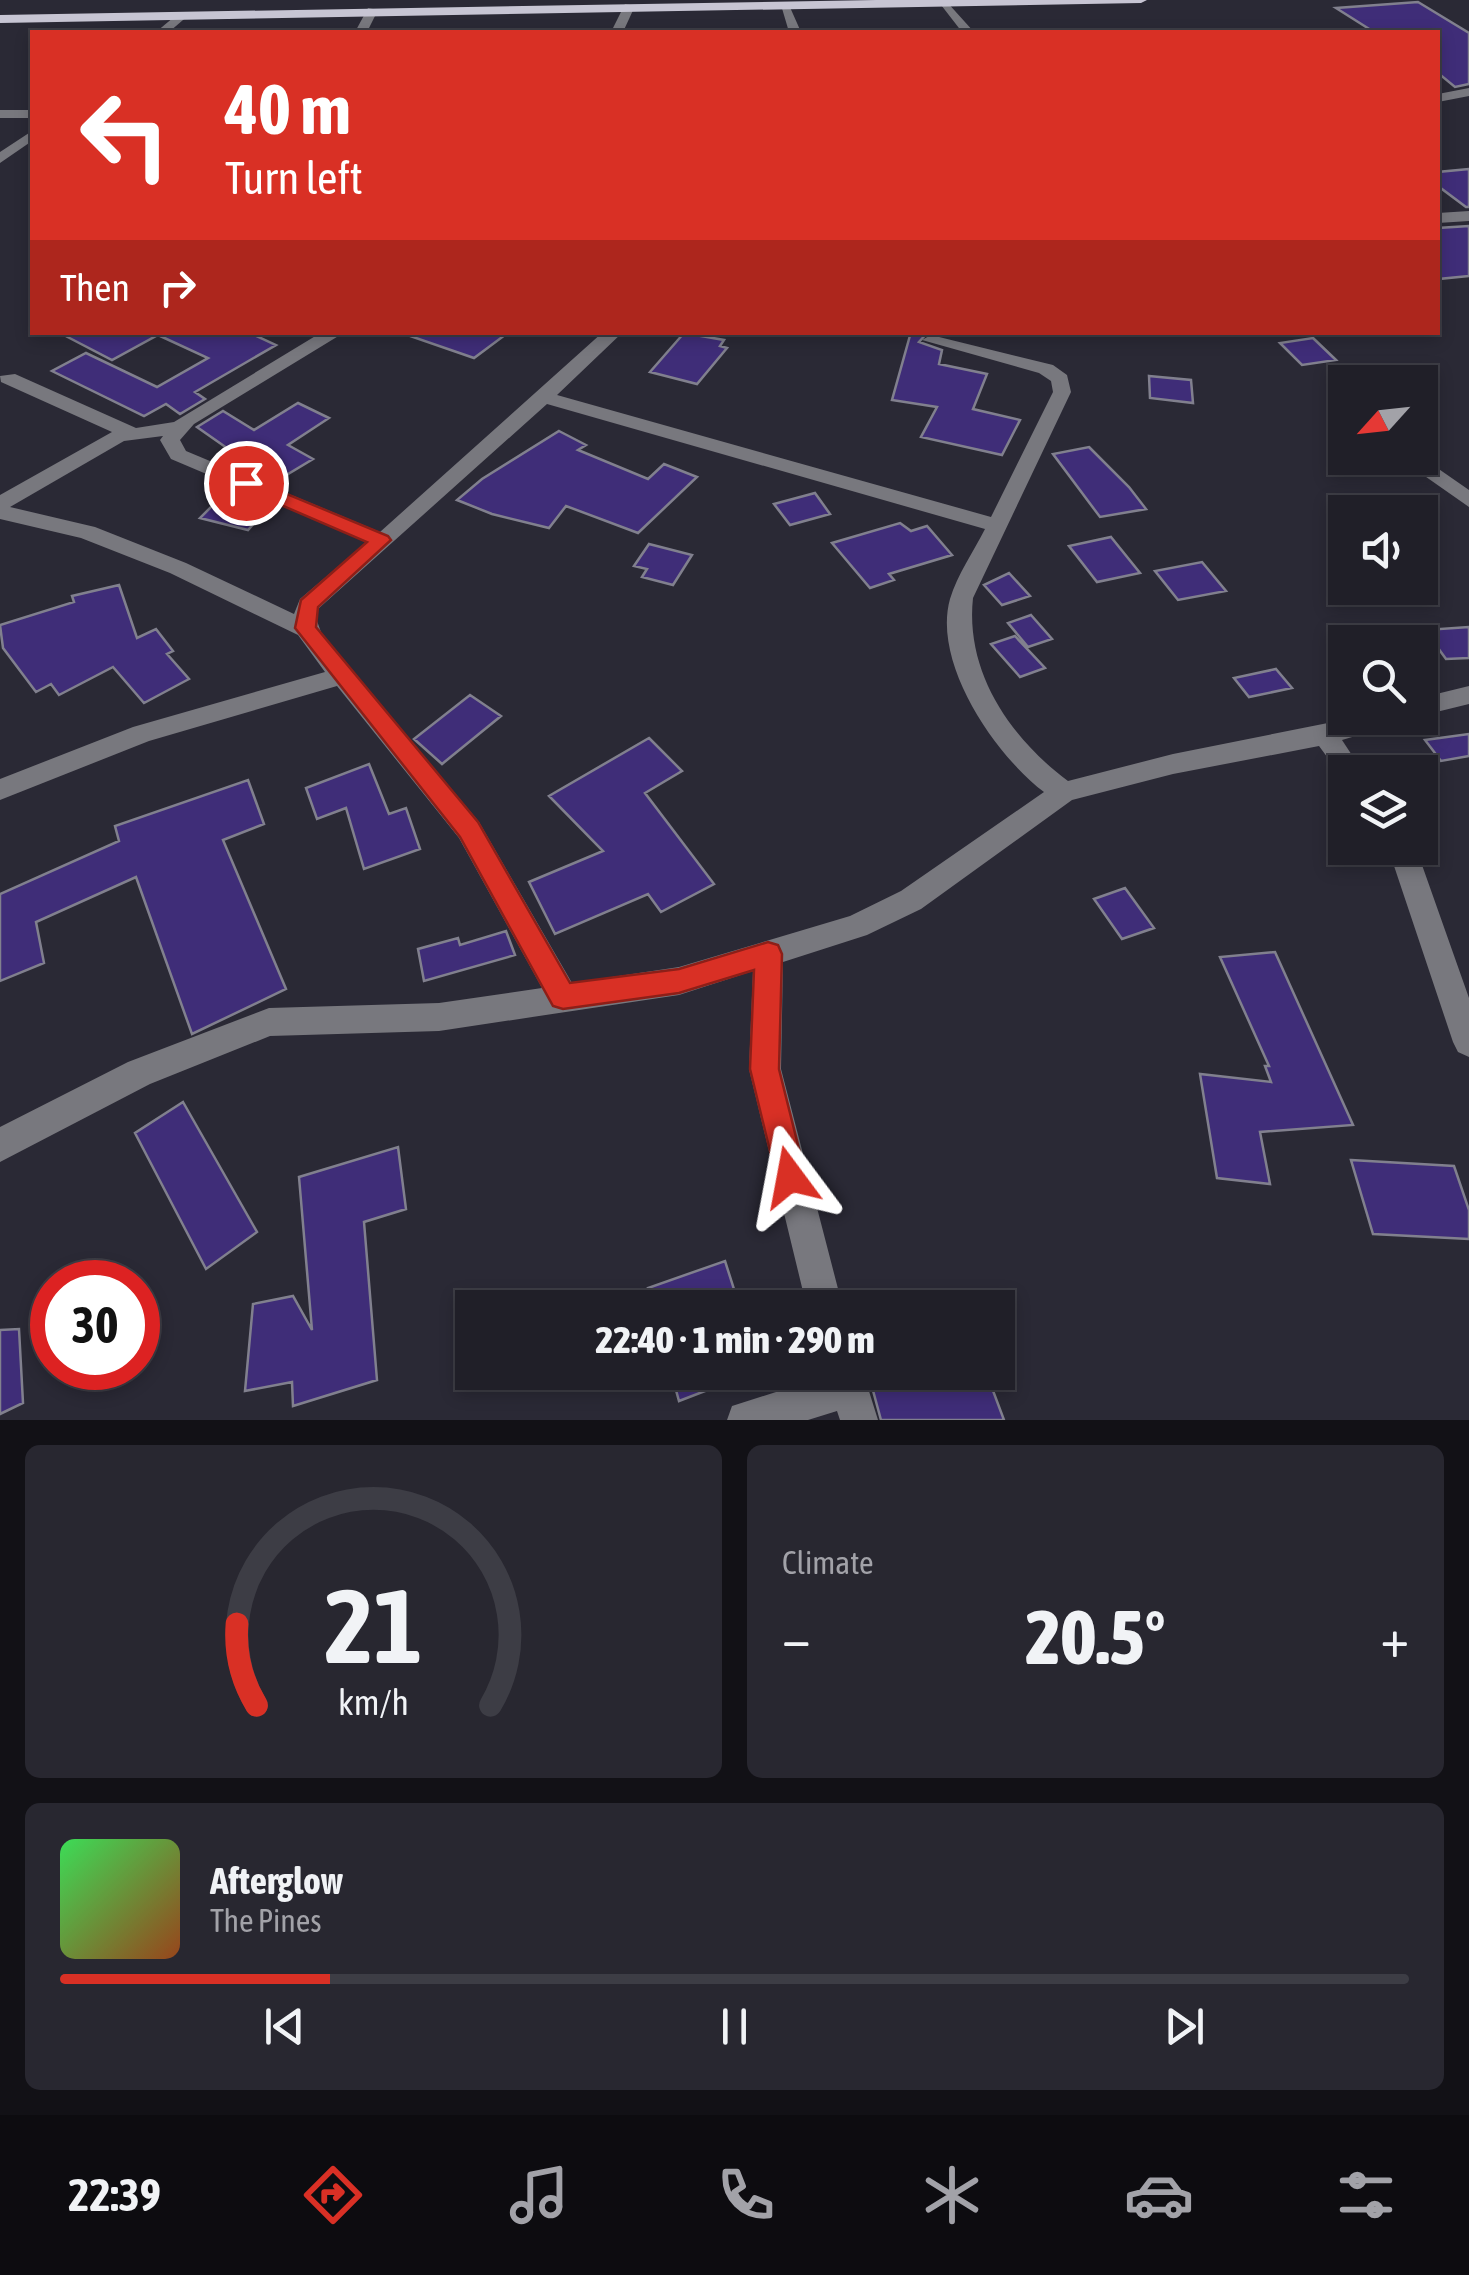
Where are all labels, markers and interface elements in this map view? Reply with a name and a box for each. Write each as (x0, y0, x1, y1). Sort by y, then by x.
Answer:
text: 40 m (225, 69, 351, 149)
icon: left (60, 70, 190, 200)
text: Turn left (225, 152, 363, 204)
icon: right (150, 260, 205, 315)
text: Then (60, 266, 130, 309)
north arrow (1328, 365, 1438, 475)
map controls (1328, 365, 1438, 865)
pin (204, 441, 289, 526)
icon: arrive (219, 456, 274, 511)
button: sound (1328, 495, 1438, 605)
button: search (1328, 625, 1438, 735)
button: layers (1328, 755, 1438, 865)
position arrow (738, 1125, 842, 1229)
speed limit sign: 30 (30, 1260, 160, 1390)
text: 22:40 · 1 min · 290 m (595, 1318, 875, 1361)
text: Climate (782, 1544, 874, 1581)
text: 21 (325, 1566, 422, 1685)
text: 20.5° (1026, 1594, 1165, 1680)
text: − (782, 1606, 811, 1669)
text: + (1380, 1606, 1409, 1669)
text: km/h (338, 1682, 409, 1723)
text: Afterglow (210, 1859, 343, 1902)
text: The Pines (210, 1902, 322, 1939)
icon: previous (257, 1999, 312, 2054)
icon: pause (707, 1999, 762, 2054)
icon: next (1157, 1999, 1212, 2054)
icon: directions (298, 2160, 368, 2230)
icon: music (504, 2160, 574, 2230)
icon: phone (711, 2160, 781, 2230)
icon: climate (917, 2160, 987, 2230)
icon: car (1124, 2160, 1194, 2230)
icon: filters (1331, 2160, 1401, 2230)
text: 22:39 (68, 2169, 161, 2221)

